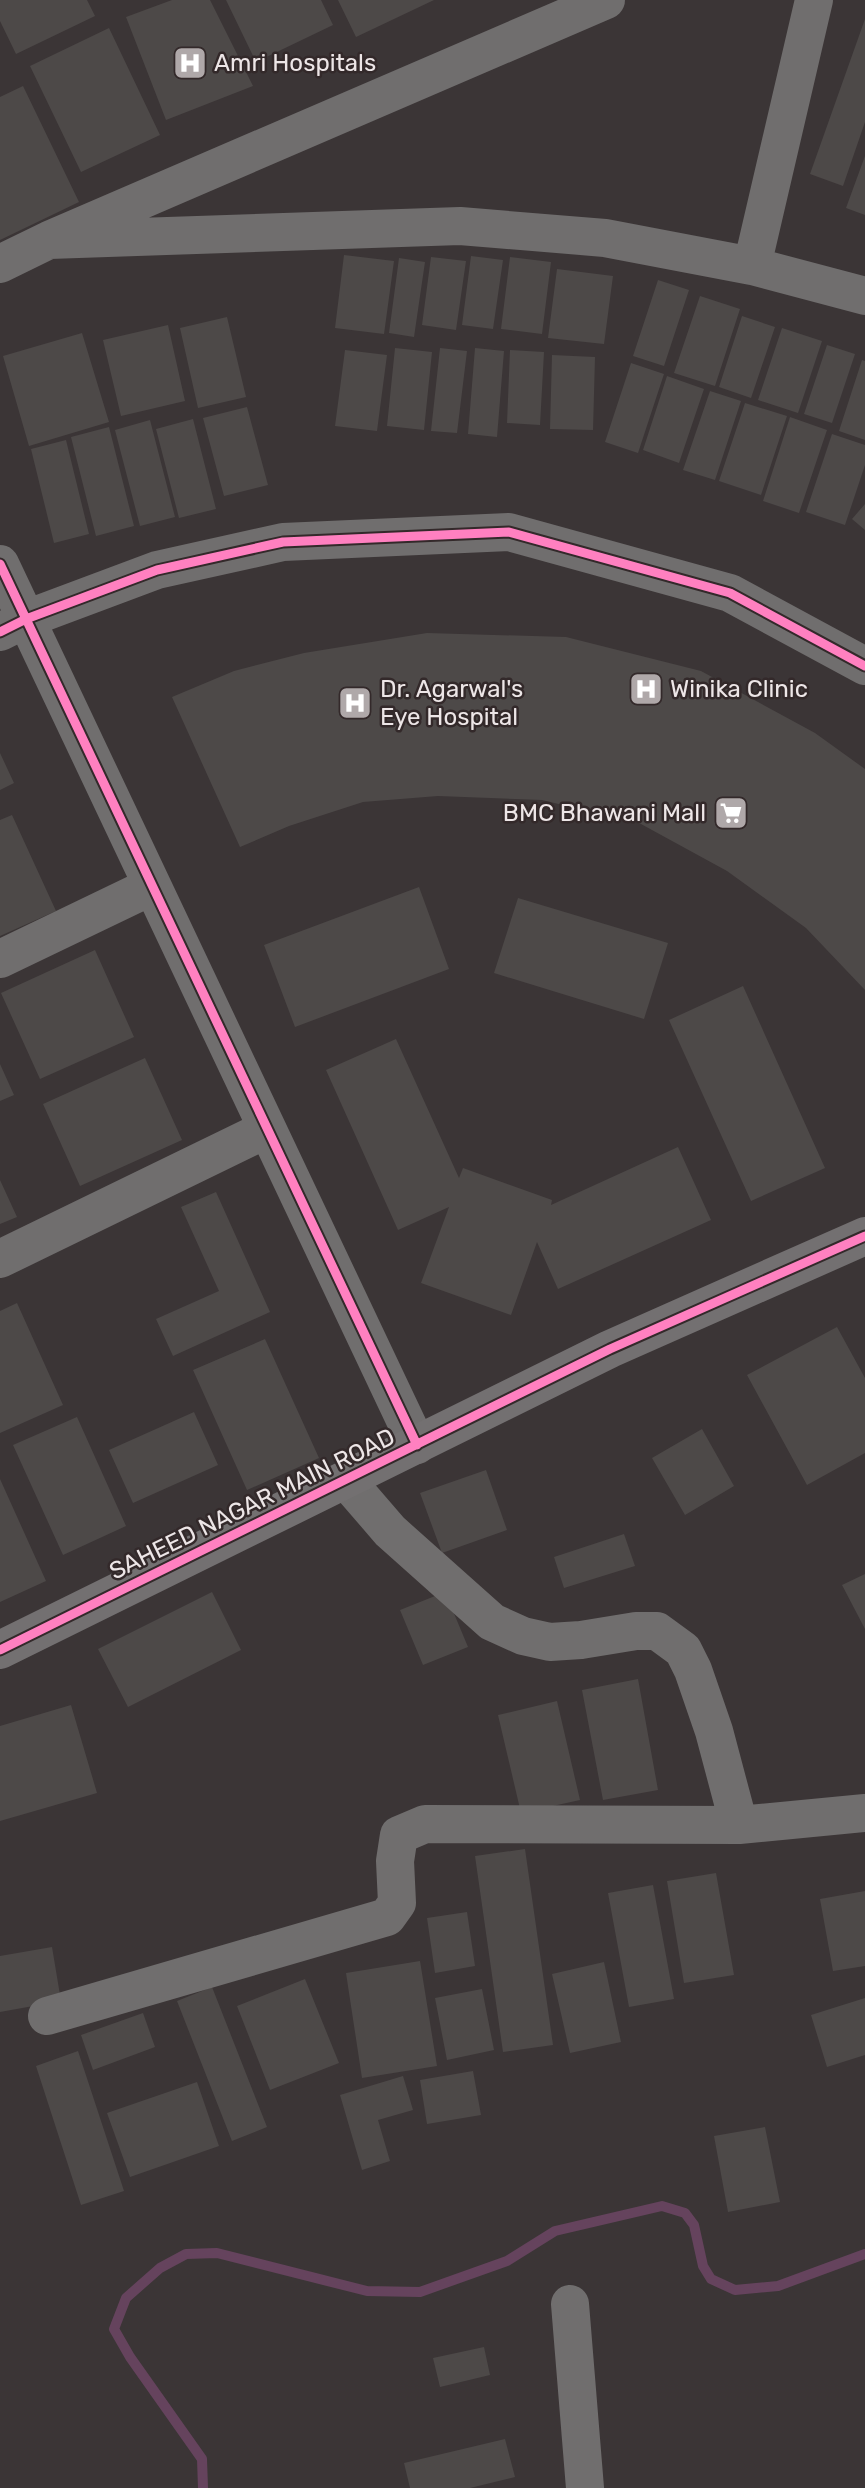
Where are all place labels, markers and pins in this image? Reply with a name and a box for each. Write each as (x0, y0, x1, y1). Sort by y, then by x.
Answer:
hospital icon: Amri Hospitals (171, 44, 209, 82)
place label: Amri Hospitals (214, 49, 376, 77)
hospital icon: Winika Clinic (627, 670, 665, 708)
place label: Dr. Agarwal's Eye Hospital (380, 675, 523, 731)
place label: Winika Clinic (670, 675, 808, 703)
hospital icon: Dr. Agarwal's Eye Hospital (336, 684, 374, 722)
supermarket icon: BMC Bhawani Mall (712, 794, 750, 832)
place label: BMC Bhawani Mall (503, 799, 706, 827)

